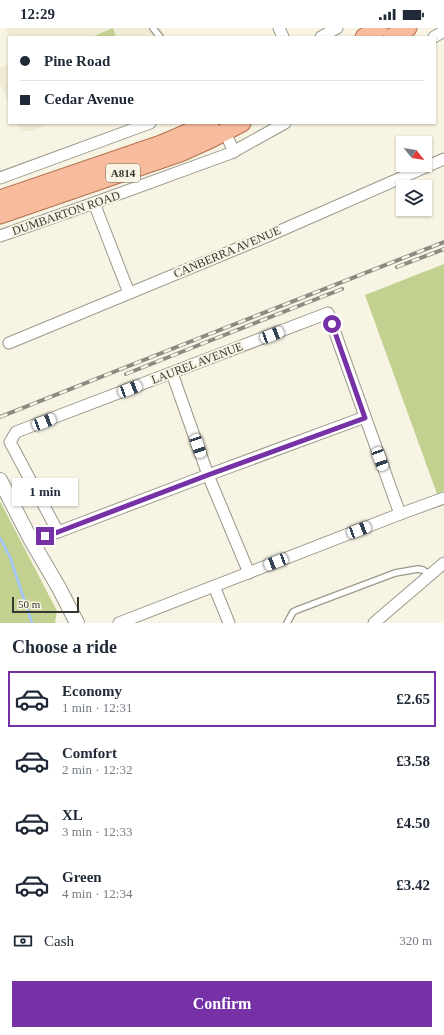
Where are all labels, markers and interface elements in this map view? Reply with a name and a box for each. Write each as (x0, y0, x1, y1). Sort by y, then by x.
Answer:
text: 12:29 (20, 6, 55, 22)
text: Pine Road (44, 53, 110, 69)
text: Cedar Avenue (44, 91, 134, 107)
north arrow (396, 136, 432, 172)
map controls (396, 136, 432, 216)
road number: A814 (106, 164, 140, 182)
button: layers (396, 180, 432, 216)
street label: DUMBARTON ROAD (10, 188, 122, 238)
street label: CANBERRA AVENUE (171, 223, 283, 281)
route start (323, 315, 341, 333)
car (259, 325, 285, 345)
street label: LAUREL AVENUE (149, 339, 245, 387)
car (117, 379, 143, 399)
car (31, 412, 57, 432)
car (188, 433, 208, 459)
car (370, 446, 390, 472)
callout: 1 min (12, 478, 78, 506)
text: 1 min (29, 484, 61, 499)
car (346, 520, 372, 540)
route end (36, 527, 54, 545)
car (263, 552, 289, 572)
scale bar (12, 595, 79, 614)
text: 50 m (18, 598, 40, 610)
text: Choose a ride (12, 637, 117, 657)
icon: car (14, 681, 50, 717)
text: Economy (62, 683, 122, 699)
text: £2.65 (396, 691, 430, 707)
text: 1 min · 12:31 (62, 700, 132, 715)
icon: car (14, 743, 50, 779)
text: Comfort (62, 745, 117, 761)
text: £3.58 (396, 753, 430, 769)
text: 2 min · 12:32 (62, 762, 132, 777)
icon: car (14, 805, 50, 841)
text: XL (62, 807, 83, 823)
text: £4.50 (396, 815, 430, 831)
text: 3 min · 12:33 (62, 824, 132, 839)
icon: car (14, 867, 50, 903)
text: Green (62, 869, 102, 885)
text: £3.42 (396, 877, 430, 893)
text: 4 min · 12:34 (62, 886, 132, 901)
icon: cash (12, 930, 34, 952)
text: Cash (44, 933, 74, 949)
text: 320 m (399, 933, 432, 948)
button: Confirm (12, 981, 432, 1027)

